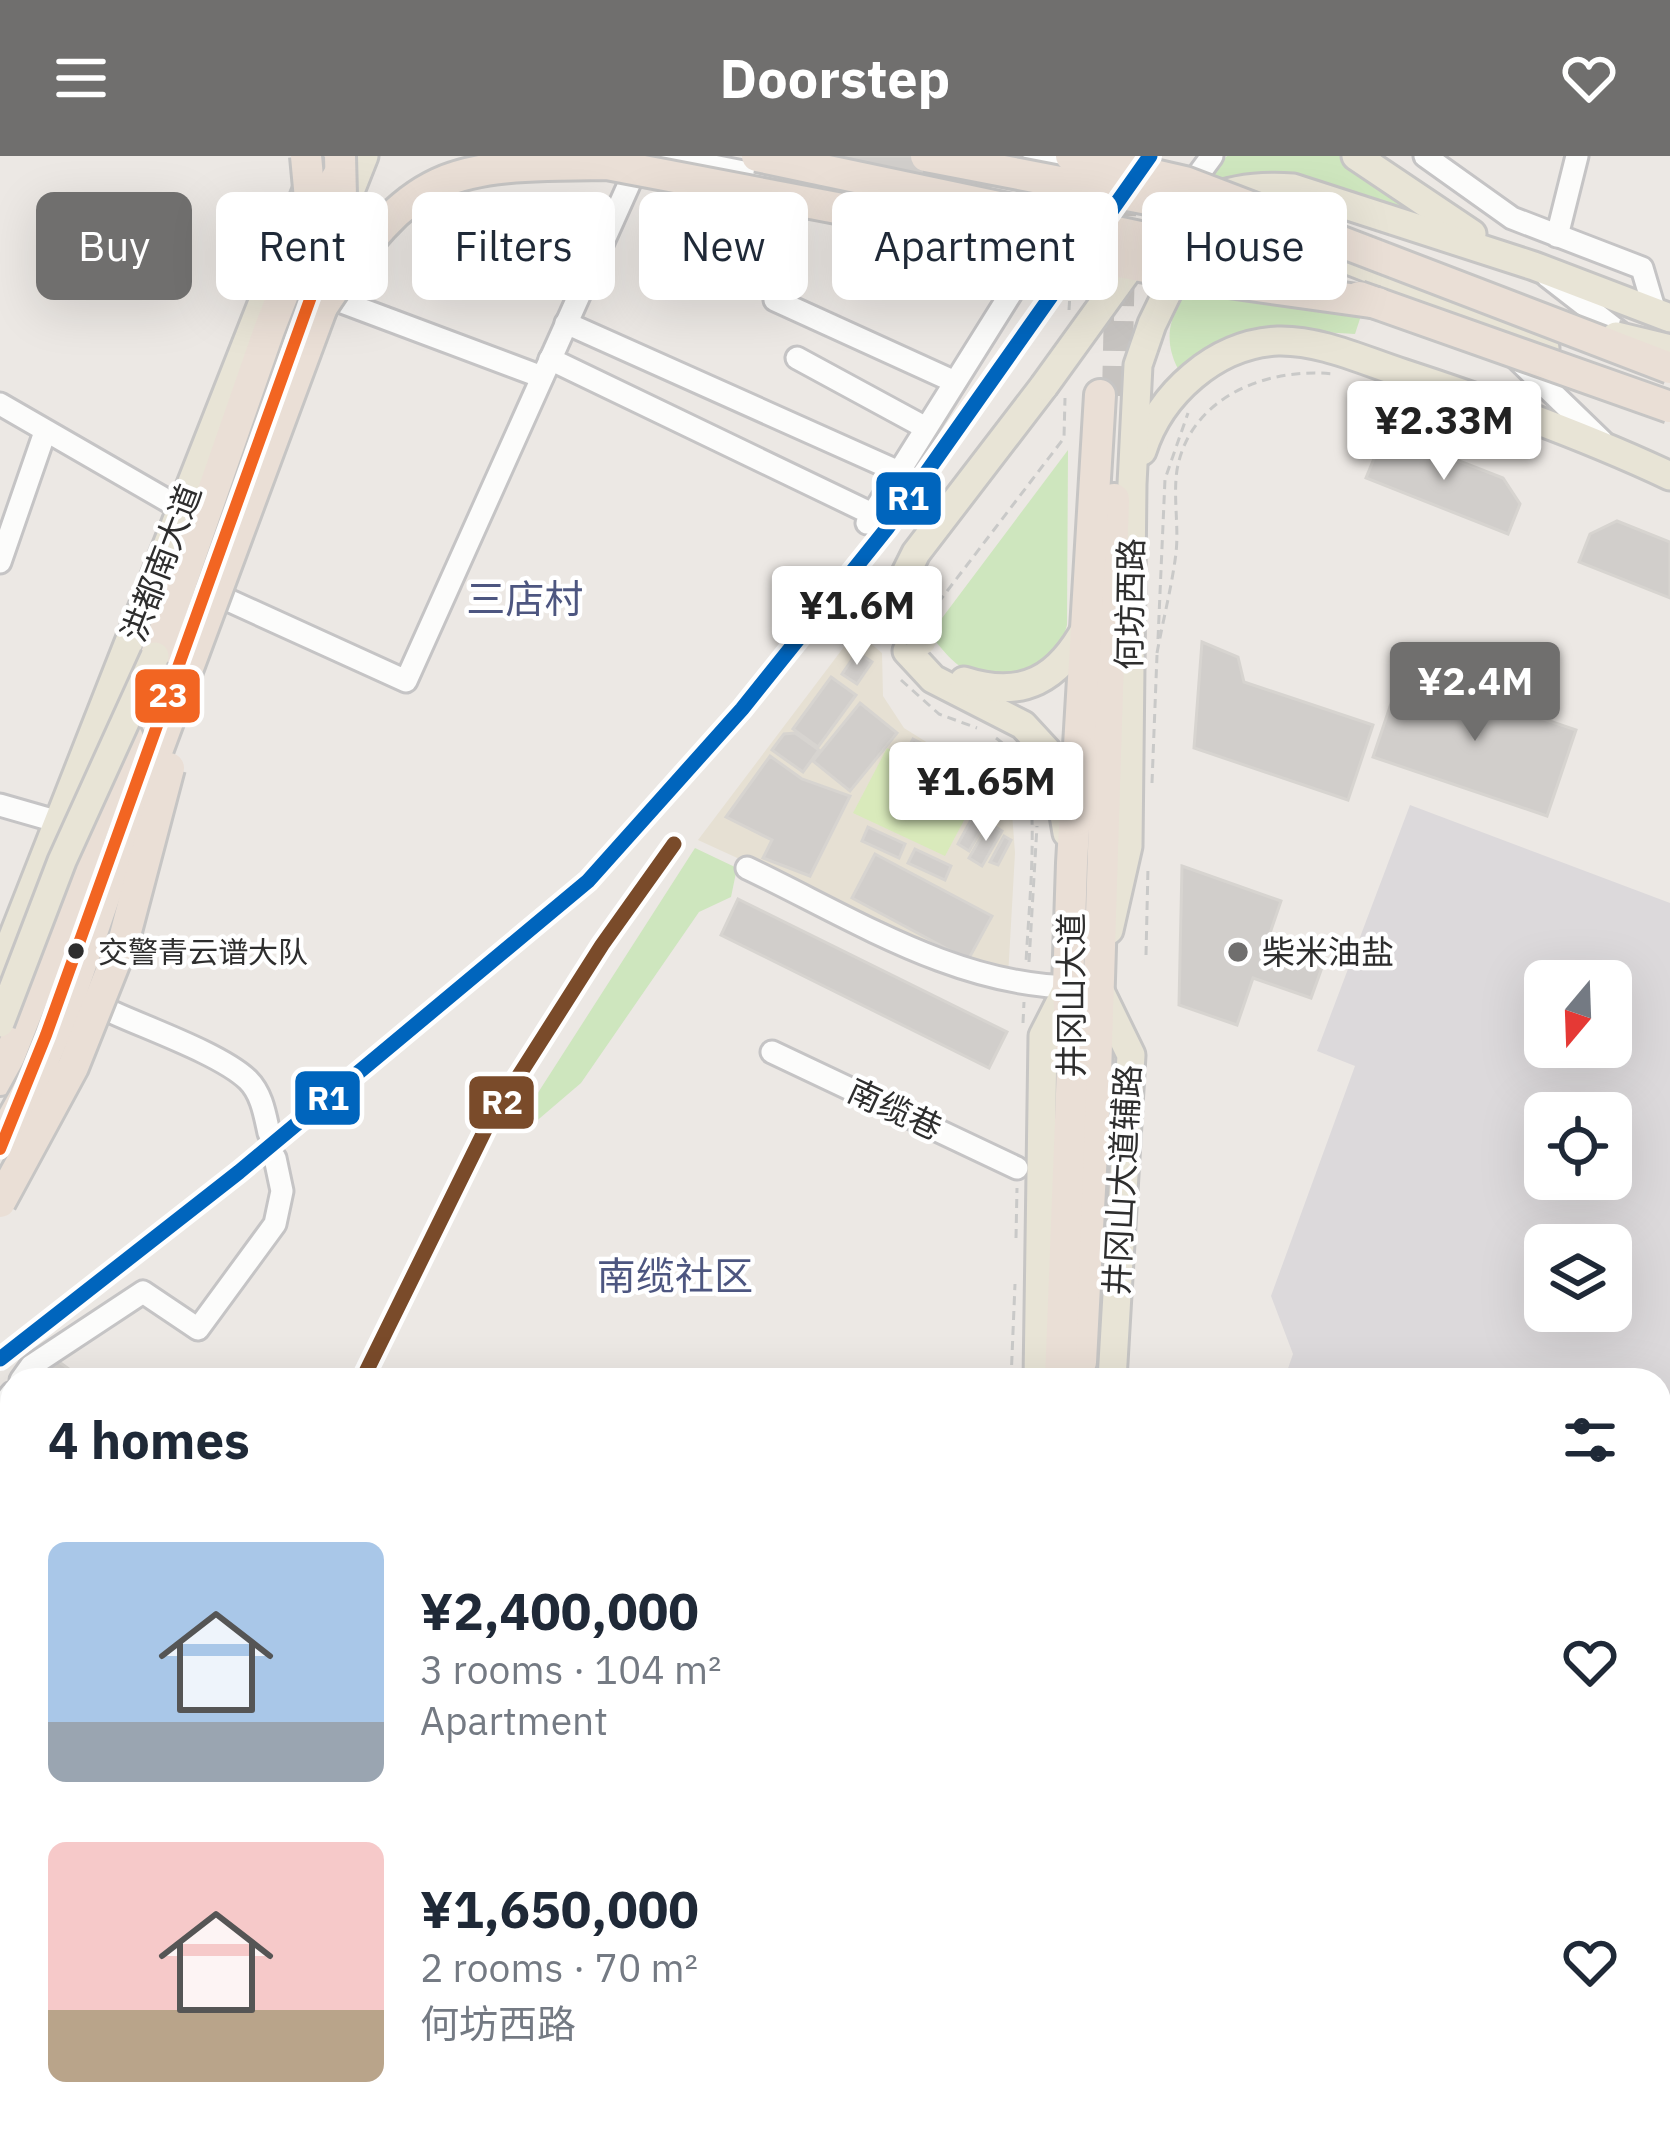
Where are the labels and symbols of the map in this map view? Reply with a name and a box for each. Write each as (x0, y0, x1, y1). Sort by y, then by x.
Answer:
pin: ¥2.33M (1346, 381, 1542, 483)
line badge: R1 (874, 470, 943, 527)
text: R1 (887, 476, 929, 519)
street label: 洪都南大道 (111, 478, 210, 648)
street label: 何坊西路 (1107, 538, 1152, 670)
pin: ¥1.6M (773, 566, 941, 668)
district label: 三店村 (466, 573, 584, 624)
pin: ¥2.4M (1391, 642, 1559, 744)
line badge: 23 (133, 667, 202, 725)
text: 23 (148, 673, 188, 716)
pin: ¥1.65M (888, 742, 1084, 844)
street label: 井冈山大道 (1049, 913, 1092, 1078)
place label: 柴米油盐 (1262, 930, 1394, 973)
place label: 交警青云谱大队 (98, 932, 308, 971)
marker: 柴米油盐 (1225, 939, 1251, 965)
marker: 交警青云谱大队 (65, 940, 87, 962)
north arrow (1524, 960, 1632, 1068)
street label: 井冈山大道辅路 (1094, 1064, 1149, 1296)
street label: 南缆巷 (841, 1068, 949, 1149)
line badge: R1 (293, 1069, 362, 1127)
line badge: R2 (467, 1074, 536, 1131)
text: R1 (307, 1076, 349, 1119)
text: R2 (481, 1080, 523, 1123)
district label: 南缆社区 (597, 1250, 753, 1301)

